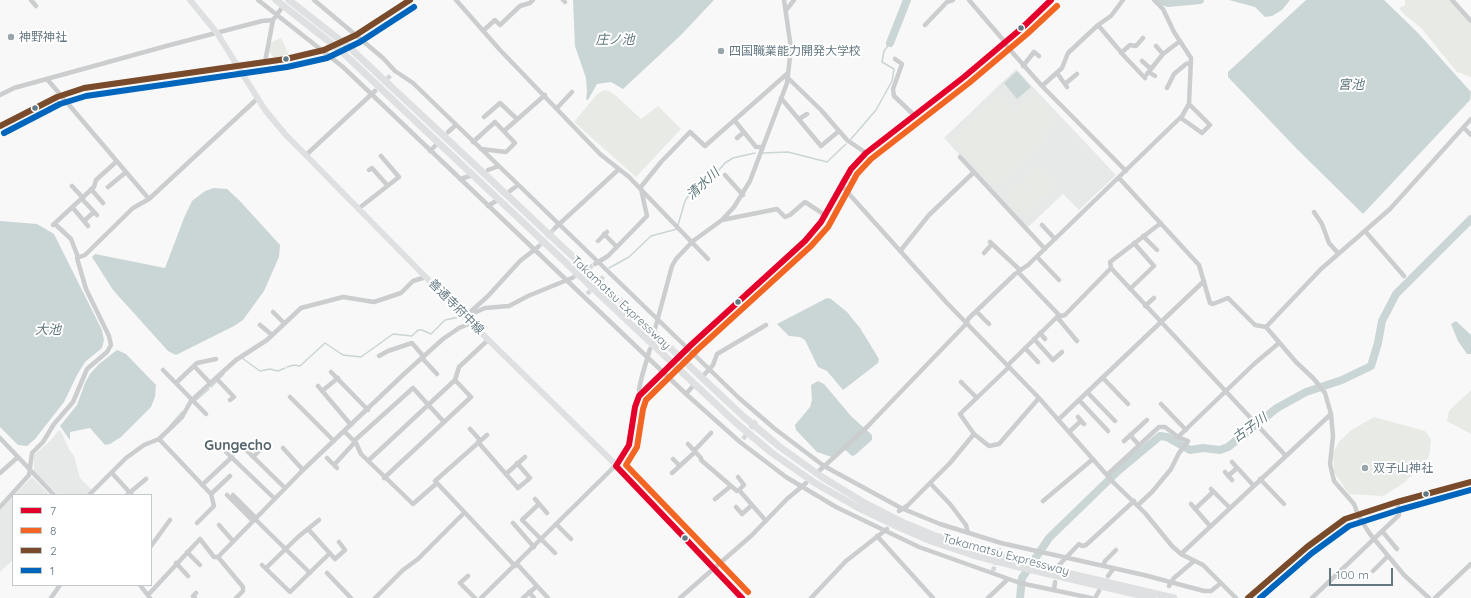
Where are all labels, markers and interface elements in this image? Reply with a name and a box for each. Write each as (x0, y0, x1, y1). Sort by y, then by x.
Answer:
unlabelled marker (1016, 23, 1026, 33)
place label: 神野神社 (19, 30, 67, 44)
marker: 神野神社 (6, 32, 16, 42)
water label: 庄ノ池 (596, 32, 634, 48)
place label: 四国職業能力開発大学校 (729, 44, 861, 58)
marker: 四国職業能力開発大学校 (716, 46, 726, 56)
unlabelled marker (281, 54, 291, 64)
water label: 宮池 (1338, 77, 1364, 93)
unlabelled marker (30, 103, 40, 113)
water label: 清水川 (683, 165, 723, 203)
street label: Takamatsu Expressway (568, 253, 674, 353)
street label: 善通寺府中線 (425, 276, 487, 338)
unlabelled marker (733, 297, 743, 307)
water label: 大池 (35, 322, 61, 338)
water label: 古子川 (1230, 410, 1270, 446)
district label: Gungecho (204, 438, 272, 454)
place label: 双子山神社 (1373, 461, 1433, 475)
marker: 双子山神社 (1360, 463, 1370, 473)
unlabelled marker (1421, 489, 1431, 499)
legend (12, 494, 152, 586)
text: 7 (50, 503, 56, 518)
text: 8 (50, 523, 56, 538)
street label: Takamatsu Expressway (941, 531, 1071, 579)
unlabelled marker (680, 533, 690, 543)
text: 2 (50, 543, 57, 558)
scale bar (1331, 560, 1395, 586)
text: 1 (50, 563, 54, 578)
text: 100 m (1336, 567, 1369, 582)

